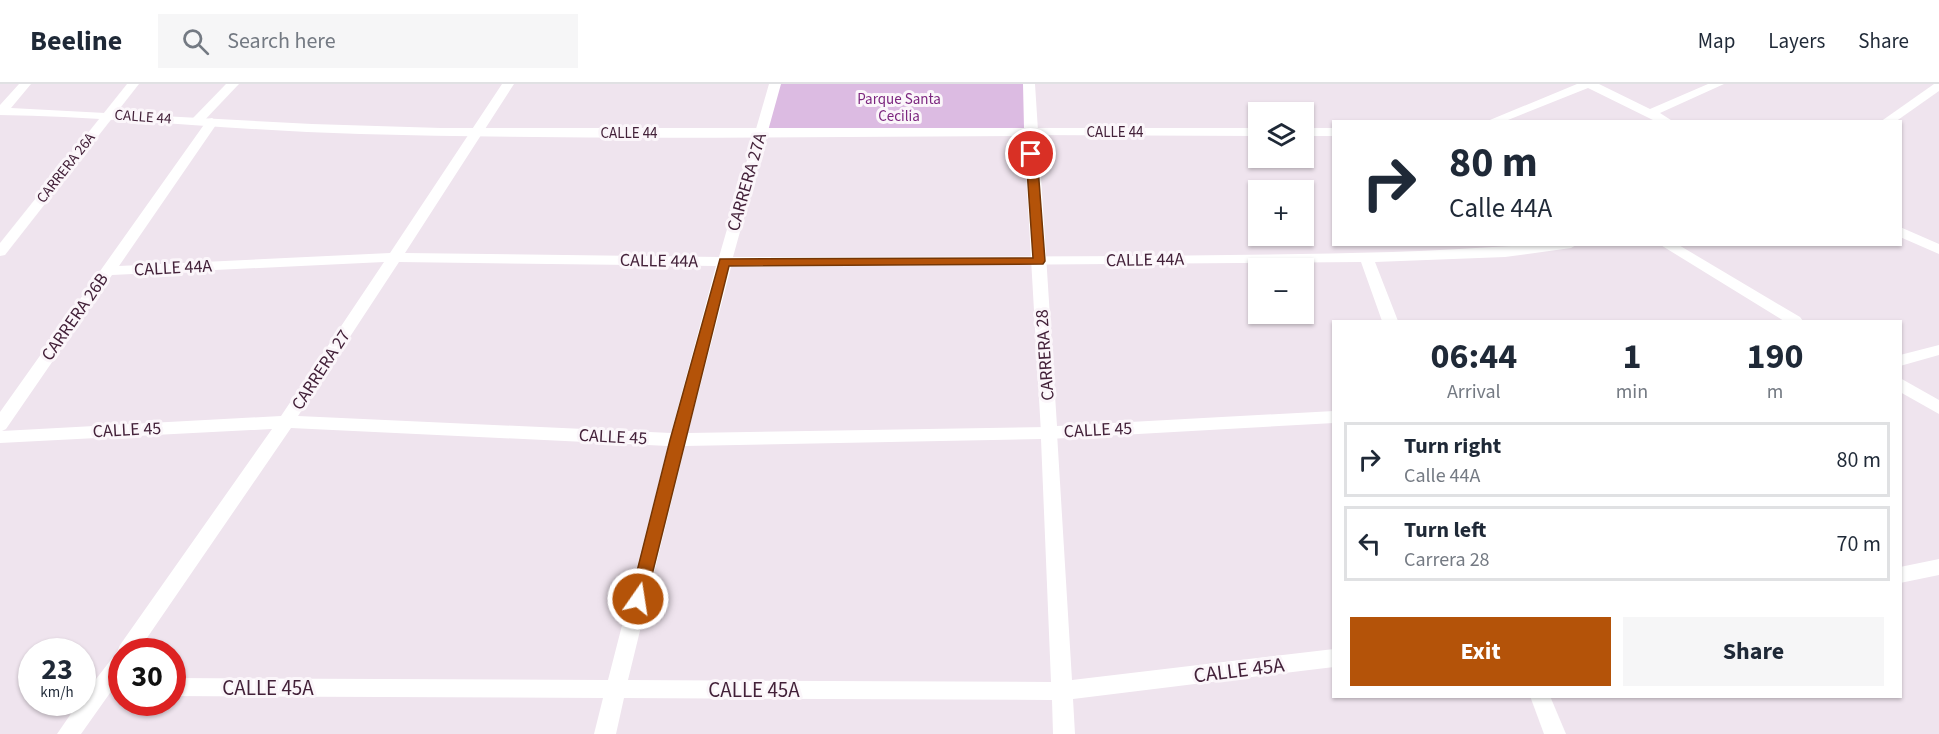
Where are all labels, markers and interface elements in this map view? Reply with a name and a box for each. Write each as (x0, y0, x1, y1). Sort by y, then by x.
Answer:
search box (158, 14, 578, 68)
text: Beeline (30, 21, 122, 61)
icon: search (179, 25, 212, 58)
text: Search here (227, 25, 336, 57)
text: Map (1698, 26, 1735, 56)
text: Layers (1768, 26, 1825, 56)
text: Share (1858, 26, 1909, 56)
park label: Parque Santa Cecilia (857, 89, 941, 127)
map controls (1248, 102, 1314, 324)
button: layers (1248, 102, 1314, 168)
street label: CALLE 44 (114, 105, 173, 130)
street label: CALLE 44 (1086, 122, 1144, 143)
street label: CALLE 44 (600, 123, 658, 144)
street label: CARRERA 26A (32, 128, 101, 208)
pin (1005, 128, 1056, 179)
street label: CARRERA 27A (721, 130, 773, 234)
text: 80 m (1449, 133, 1538, 193)
icon: arrive (1014, 137, 1047, 170)
icon: right (1350, 144, 1428, 222)
button: + (1248, 180, 1314, 246)
text: Calle 44A (1449, 189, 1552, 228)
street label: CALLE 44A (1106, 247, 1185, 273)
street label: CALLE 44A (620, 248, 699, 274)
street label: CALLE 44A (133, 253, 213, 283)
button: − (1248, 258, 1314, 324)
street label: CARRERA 26B (35, 268, 115, 366)
street label: CARRERA 28 (1029, 308, 1061, 401)
street label: CARRERA 27 (286, 325, 356, 415)
text: 06:44 (1430, 331, 1517, 382)
text: 1 (1622, 331, 1641, 382)
text: 190 (1747, 331, 1804, 382)
text: Arrival (1447, 378, 1501, 406)
text: min (1616, 378, 1648, 406)
text: m (1767, 378, 1783, 406)
street label: CALLE 45 (92, 416, 162, 444)
street label: CALLE 45 (1063, 416, 1133, 444)
street label: CALLE 45 (578, 423, 648, 451)
text: Turn right (1404, 430, 1501, 462)
icon: right (1353, 443, 1386, 476)
text: 80 m (1836, 444, 1881, 476)
text: Calle 44A (1404, 462, 1480, 490)
text: Turn left (1404, 514, 1486, 546)
icon: left (1353, 527, 1386, 560)
text: 70 m (1836, 528, 1881, 560)
text: Carrera 28 (1404, 546, 1490, 574)
position arrow (606, 567, 670, 631)
button: Exit (1350, 617, 1611, 686)
button: Share (1623, 617, 1884, 686)
speed limit sign: 30 (108, 638, 186, 716)
text: 23 (41, 648, 73, 691)
street label: CALLE 45A (1192, 649, 1287, 690)
street label: CALLE 45A (222, 673, 314, 703)
street label: CALLE 45A (708, 675, 800, 705)
text: km/h (40, 682, 74, 703)

